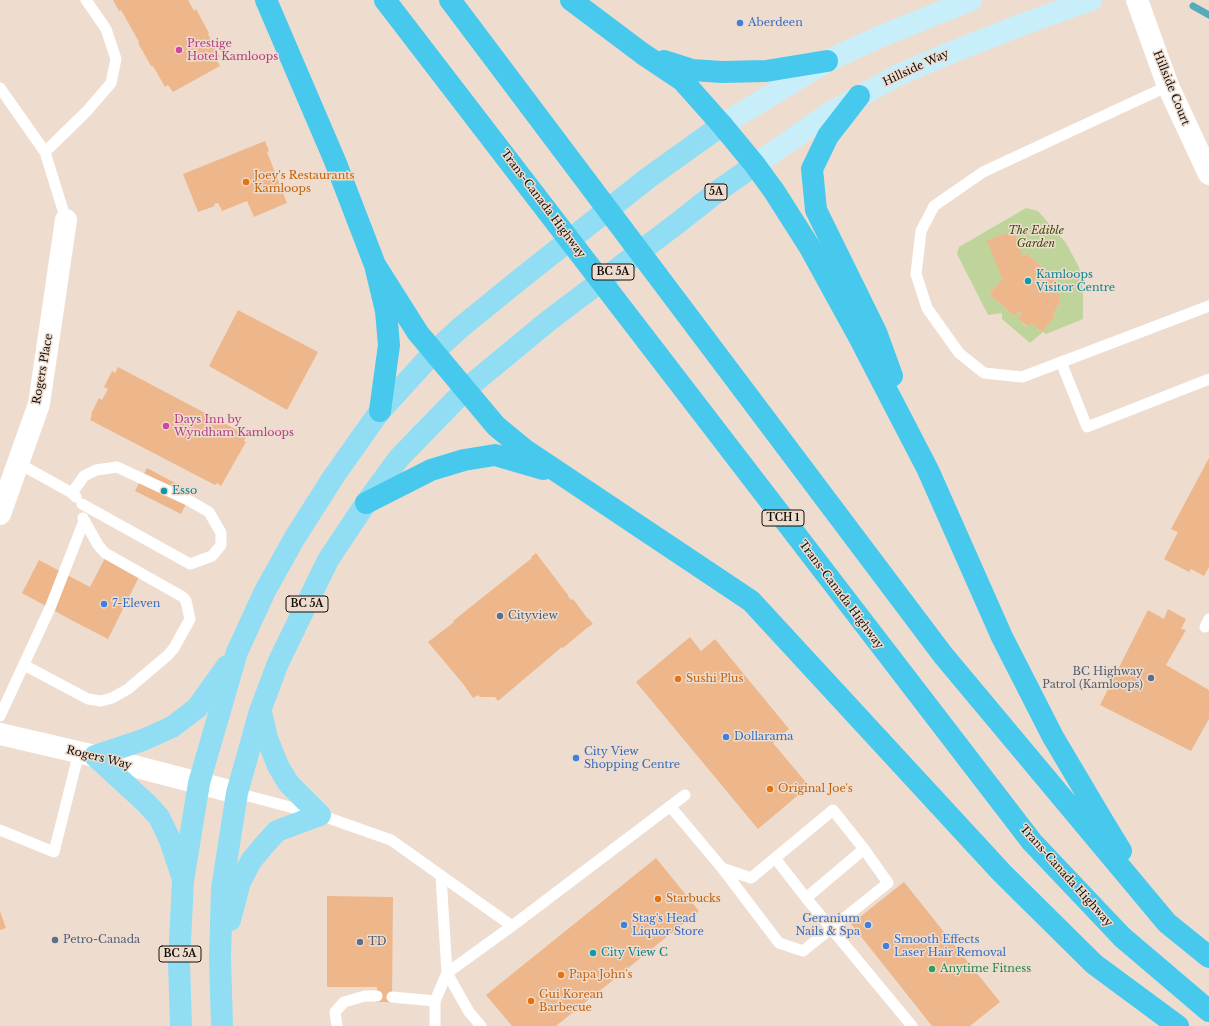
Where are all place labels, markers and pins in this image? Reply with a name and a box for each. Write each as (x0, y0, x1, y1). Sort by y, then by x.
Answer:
place label: Aberdeen (748, 16, 803, 30)
marker: Aberdeen (735, 18, 745, 28)
place label: Prestige Hotel Kamloops (187, 37, 278, 63)
marker: Prestige Hotel Kamloops (174, 45, 184, 55)
place label: Joey's Restaurants Kamloops (254, 169, 354, 195)
marker: Joey's Restaurants Kamloops (241, 177, 251, 187)
place label: Kamloops Visitor Centre (1036, 268, 1115, 294)
marker: Kamloops Visitor Centre (1023, 276, 1033, 286)
place label: Days Inn by Wyndham Kamloops (174, 413, 294, 439)
marker: Days Inn by Wyndham Kamloops (161, 421, 171, 431)
place label: Esso (172, 484, 197, 498)
marker: Esso (159, 486, 169, 496)
place label: 7-Eleven (112, 597, 160, 611)
marker: 7-Eleven (99, 599, 109, 609)
place label: Cityview (508, 609, 558, 623)
marker: Cityview (495, 611, 505, 621)
place label: BC Highway Patrol (Kamloops) (1042, 665, 1143, 691)
place label: Sushi Plus (686, 672, 743, 686)
marker: BC Highway Patrol (Kamloops) (1146, 673, 1156, 683)
marker: Sushi Plus (673, 674, 683, 684)
place label: Dollarama (734, 730, 793, 744)
marker: Dollarama (721, 732, 731, 742)
place label: City View Shopping Centre (584, 745, 680, 771)
marker: City View Shopping Centre (571, 753, 581, 763)
place label: Original Joe's (778, 782, 853, 796)
marker: Original Joe's (765, 784, 775, 794)
place label: Starbucks (666, 892, 721, 906)
marker: Starbucks (653, 894, 663, 904)
place label: Stag's Head Liquor Store (632, 912, 704, 938)
place label: Geranium Nails & Spa (795, 912, 860, 938)
marker: Stag's Head Liquor Store (619, 920, 629, 930)
marker: Geranium Nails & Spa (863, 920, 873, 930)
place label: Petro-Canada (63, 933, 140, 947)
place label: Smooth Effects Laser Hair Removal (894, 933, 1006, 959)
marker: Petro-Canada (50, 935, 60, 945)
place label: TD (368, 935, 387, 949)
marker: TD (355, 937, 365, 947)
marker: Smooth Effects Laser Hair Removal (881, 941, 891, 951)
place label: City View C (601, 946, 668, 960)
marker: City View C (588, 948, 598, 958)
place label: Anytime Fitness (940, 962, 1031, 976)
marker: Anytime Fitness (927, 964, 937, 974)
place label: Papa John's (569, 968, 633, 982)
marker: Papa John's (556, 970, 566, 980)
place label: Gui Korean Barbecue (539, 988, 603, 1014)
marker: Gui Korean Barbecue (526, 996, 536, 1006)

